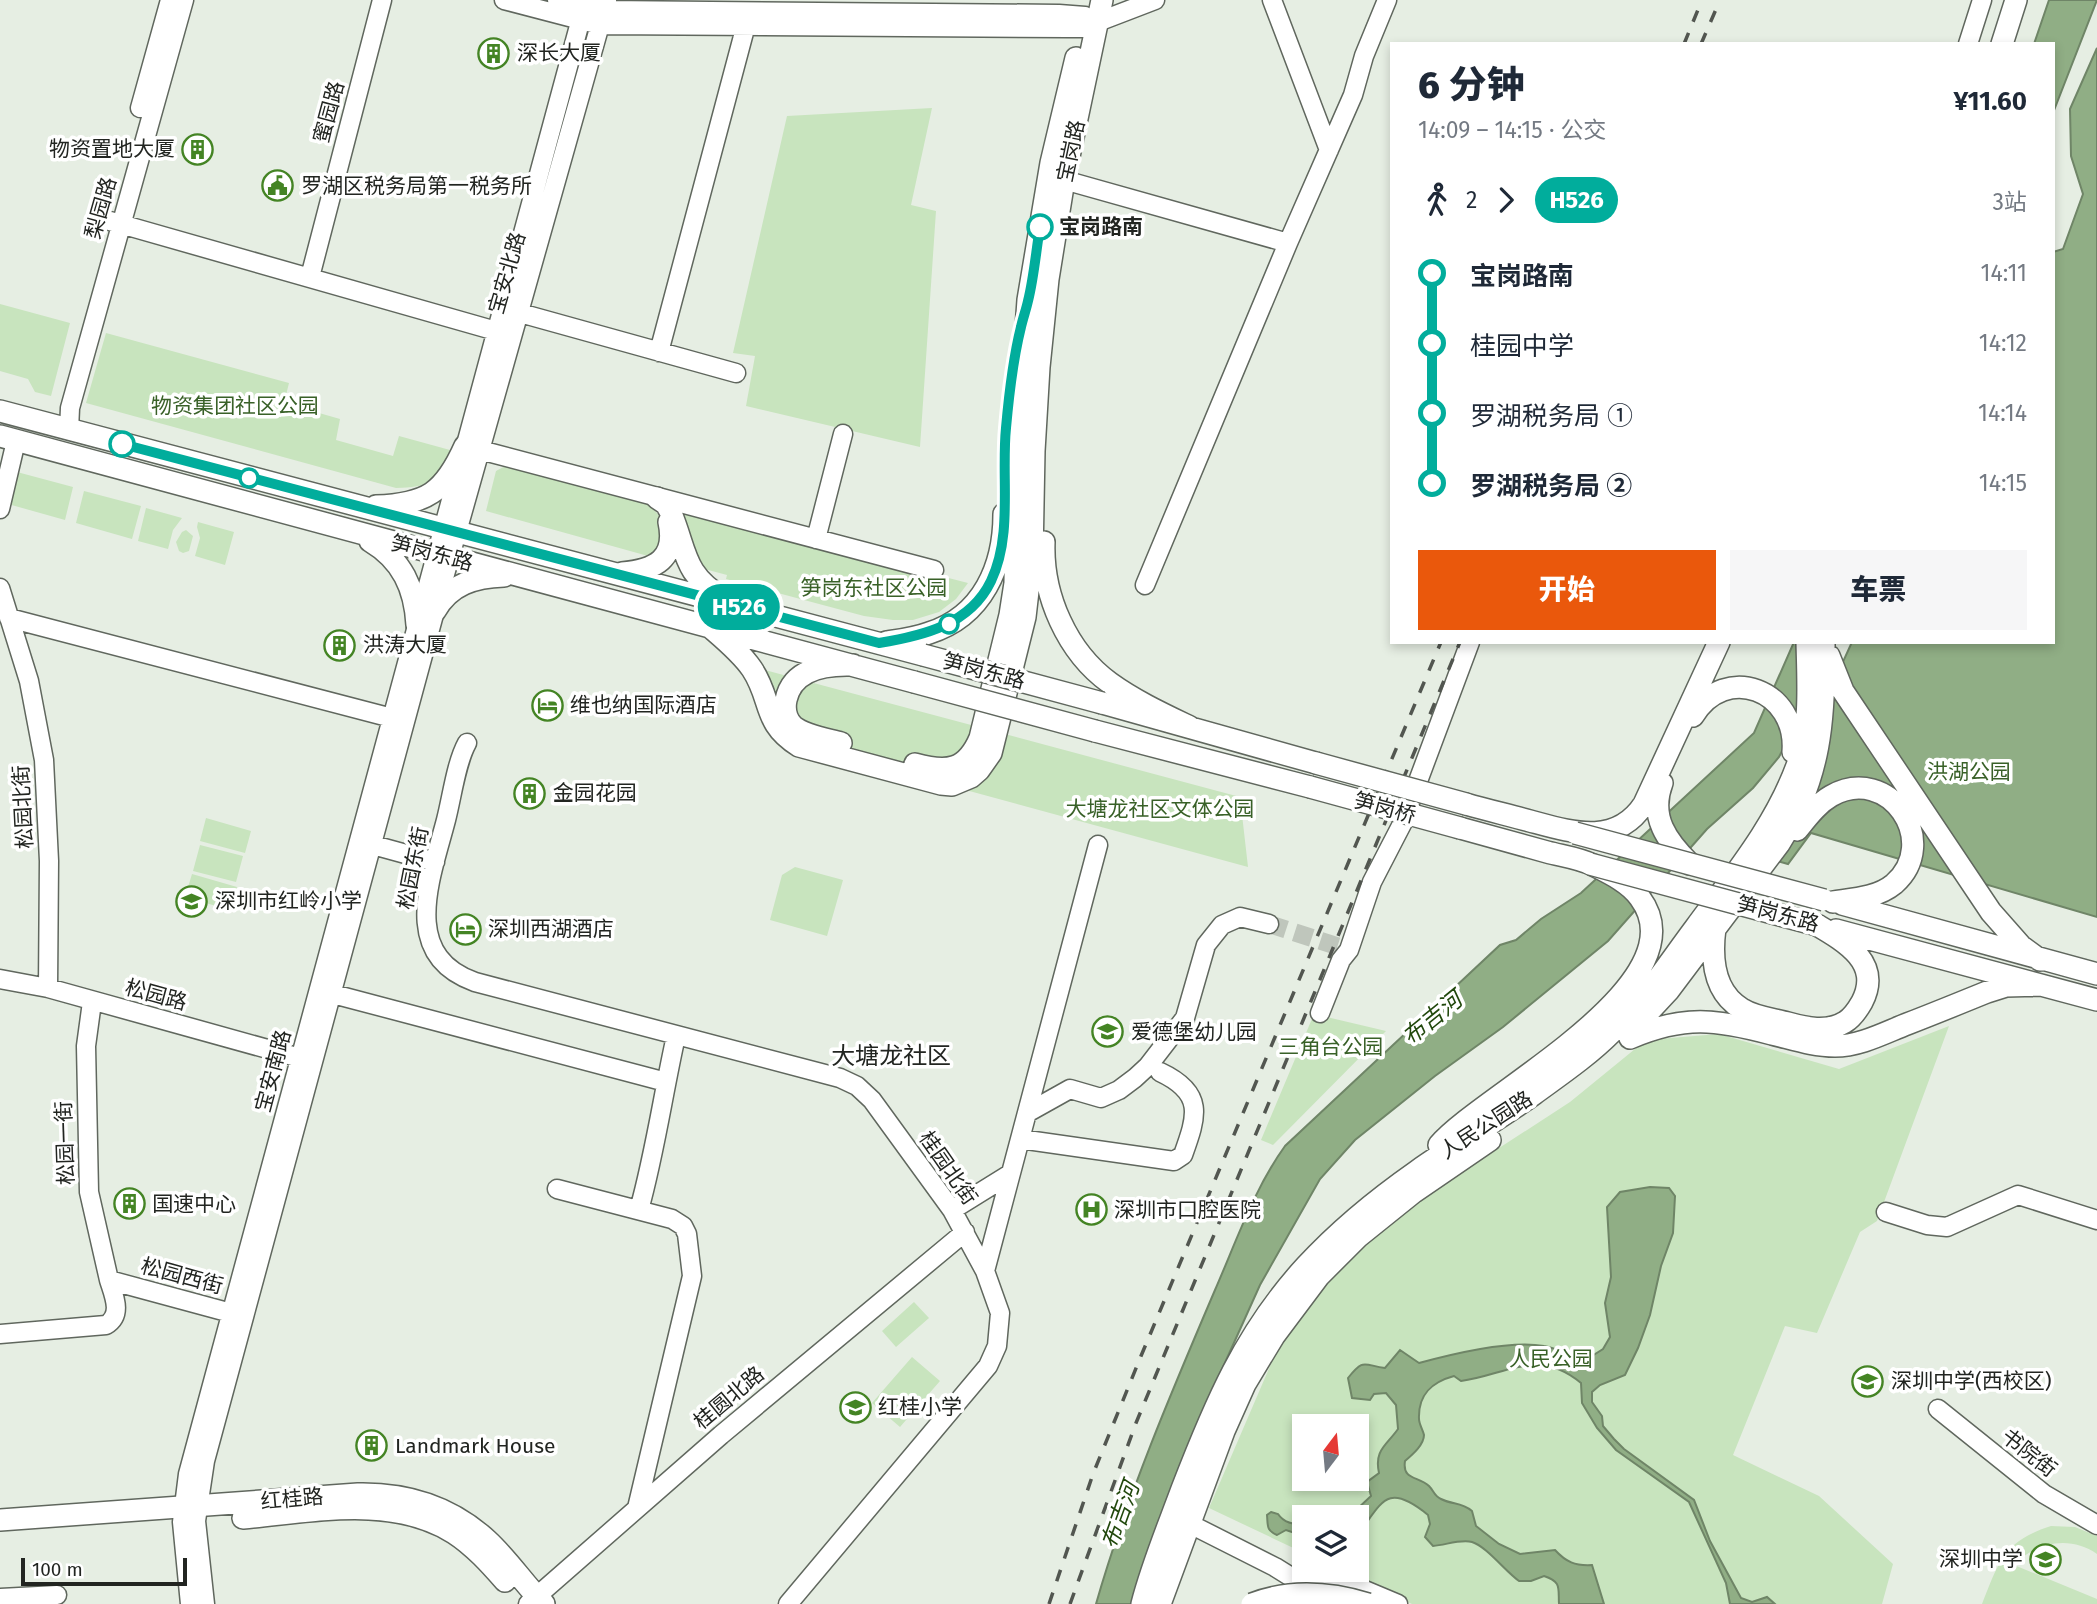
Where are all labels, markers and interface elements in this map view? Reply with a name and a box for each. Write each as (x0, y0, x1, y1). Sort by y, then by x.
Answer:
building icon: 深长大厦 (477, 36, 511, 70)
place label: 深长大厦 (517, 40, 601, 66)
text: 6 分钟 (1418, 62, 1524, 108)
street label: 蜜园路 (308, 78, 350, 146)
text: ¥11.60 (1953, 86, 2027, 117)
text: 14:09 – 14:15 · 公交 (1418, 116, 1607, 144)
street label: 宝岗路 (1052, 117, 1090, 185)
building icon: 物资置地大厦 (181, 132, 215, 166)
place label: 物资置地大厦 (49, 136, 175, 162)
public building icon: 罗湖区税务局第一税务所 (261, 169, 295, 203)
place label: 罗湖区税务局第一税务所 (301, 173, 532, 199)
street label: 梨园路 (80, 174, 122, 242)
icon: walk (1418, 181, 1456, 219)
icon: forward (1487, 181, 1525, 219)
text: 2 (1466, 186, 1477, 214)
text: H526 (1549, 186, 1604, 214)
text: 3站 (1993, 188, 2027, 216)
marker: 宝岗路南 (1027, 214, 1053, 240)
place label: 宝岗路南 (1059, 214, 1143, 240)
street label: 宝安北路 (483, 229, 531, 317)
text: 14:11 (1981, 259, 2027, 287)
text: 宝岗路南 (1470, 261, 1574, 292)
text: 14:12 (1979, 329, 2027, 357)
text: 桂园中学 (1470, 331, 1574, 362)
park label: 物资集团社区公园 (151, 393, 319, 419)
text: 14:14 (1978, 399, 2027, 427)
text: 罗湖税务局 ① (1470, 401, 1633, 432)
unlabelled marker (109, 431, 135, 457)
unlabelled marker (239, 468, 259, 488)
text: 14:15 (1979, 469, 2027, 497)
text: 罗湖税务局 ② (1470, 471, 1632, 502)
street label: 笋岗东路 (388, 530, 476, 576)
button: 开始 (1418, 550, 1716, 630)
button: 车票 (1730, 550, 2027, 630)
park label: 笋岗东社区公园 (801, 575, 948, 601)
line badge: H526 (690, 584, 788, 630)
text: H526 (712, 593, 766, 621)
unlabelled marker (939, 614, 959, 634)
building icon: 洪涛大厦 (323, 628, 357, 662)
place label: 洪涛大厦 (363, 632, 447, 658)
street label: 笋岗东路 (940, 648, 1028, 694)
hotel icon: 维也纳国际酒店 (530, 688, 564, 722)
place label: 维也纳国际酒店 (570, 692, 717, 718)
park label: 洪湖公园 (1927, 759, 2011, 785)
street label: 松园北街 (8, 764, 38, 850)
building icon: 金园花园 (513, 776, 547, 810)
place label: 金园花园 (553, 780, 637, 806)
street label: 笋岗桥 (1351, 787, 1419, 829)
park label: 大塘龙社区文体公园 (1066, 796, 1255, 822)
street label: 松园东街 (392, 824, 434, 912)
school or university icon: 深圳市红岭小学 (175, 884, 209, 918)
place label: 深圳市红岭小学 (215, 888, 362, 914)
street label: 笋岗东路 (1734, 891, 1822, 937)
hotel icon: 深圳西湖酒店 (448, 912, 482, 946)
place label: 深圳西湖酒店 (488, 916, 614, 942)
street label: 松园路 (122, 974, 190, 1016)
water label: 布吉河 (1396, 983, 1471, 1051)
school or university icon: 爱德堡幼儿园 (1091, 1015, 1125, 1049)
place label: 爱德堡幼儿园 (1131, 1019, 1257, 1045)
street label: 宝安南路 (250, 1027, 296, 1115)
park label: 三角台公园 (1279, 1034, 1384, 1060)
district label: 大塘龙社区 (831, 1042, 951, 1070)
street label: 人民公园路 (1435, 1086, 1537, 1164)
street label: 松园一街 (51, 1101, 79, 1185)
street label: 桂园北街 (913, 1126, 983, 1210)
building icon: 国速中心 (112, 1187, 146, 1221)
place label: 国速中心 (152, 1191, 236, 1217)
hospital icon: 深圳市口腔医院 (1074, 1193, 1108, 1227)
place label: 深圳市口腔医院 (1114, 1197, 1261, 1223)
street label: 松园西街 (138, 1253, 226, 1299)
park label: 人民公园 (1509, 1346, 1593, 1372)
street label: 桂圆北路 (688, 1361, 770, 1435)
school or university icon: 深圳中学(西校区) (1851, 1364, 1885, 1398)
place label: 深圳中学(西校区) (1891, 1368, 2052, 1394)
school or university icon: 红桂小学 (838, 1390, 872, 1424)
place label: 红桂小学 (878, 1394, 962, 1420)
north arrow (1292, 1414, 1368, 1491)
map controls (1292, 1414, 1369, 1582)
street label: 书院街 (1996, 1423, 2062, 1483)
building icon: Landmark House (355, 1429, 389, 1463)
place label: Landmark House (395, 1433, 555, 1459)
water label: 布吉河 (1095, 1474, 1146, 1552)
street label: 红桂路 (259, 1483, 325, 1515)
button: layers (1292, 1505, 1369, 1582)
school or university icon: 深圳中学 (2029, 1542, 2063, 1576)
place label: 深圳中学 (1939, 1546, 2023, 1572)
scale bar (21, 1555, 187, 1587)
text: 100 m (32, 1558, 83, 1581)

